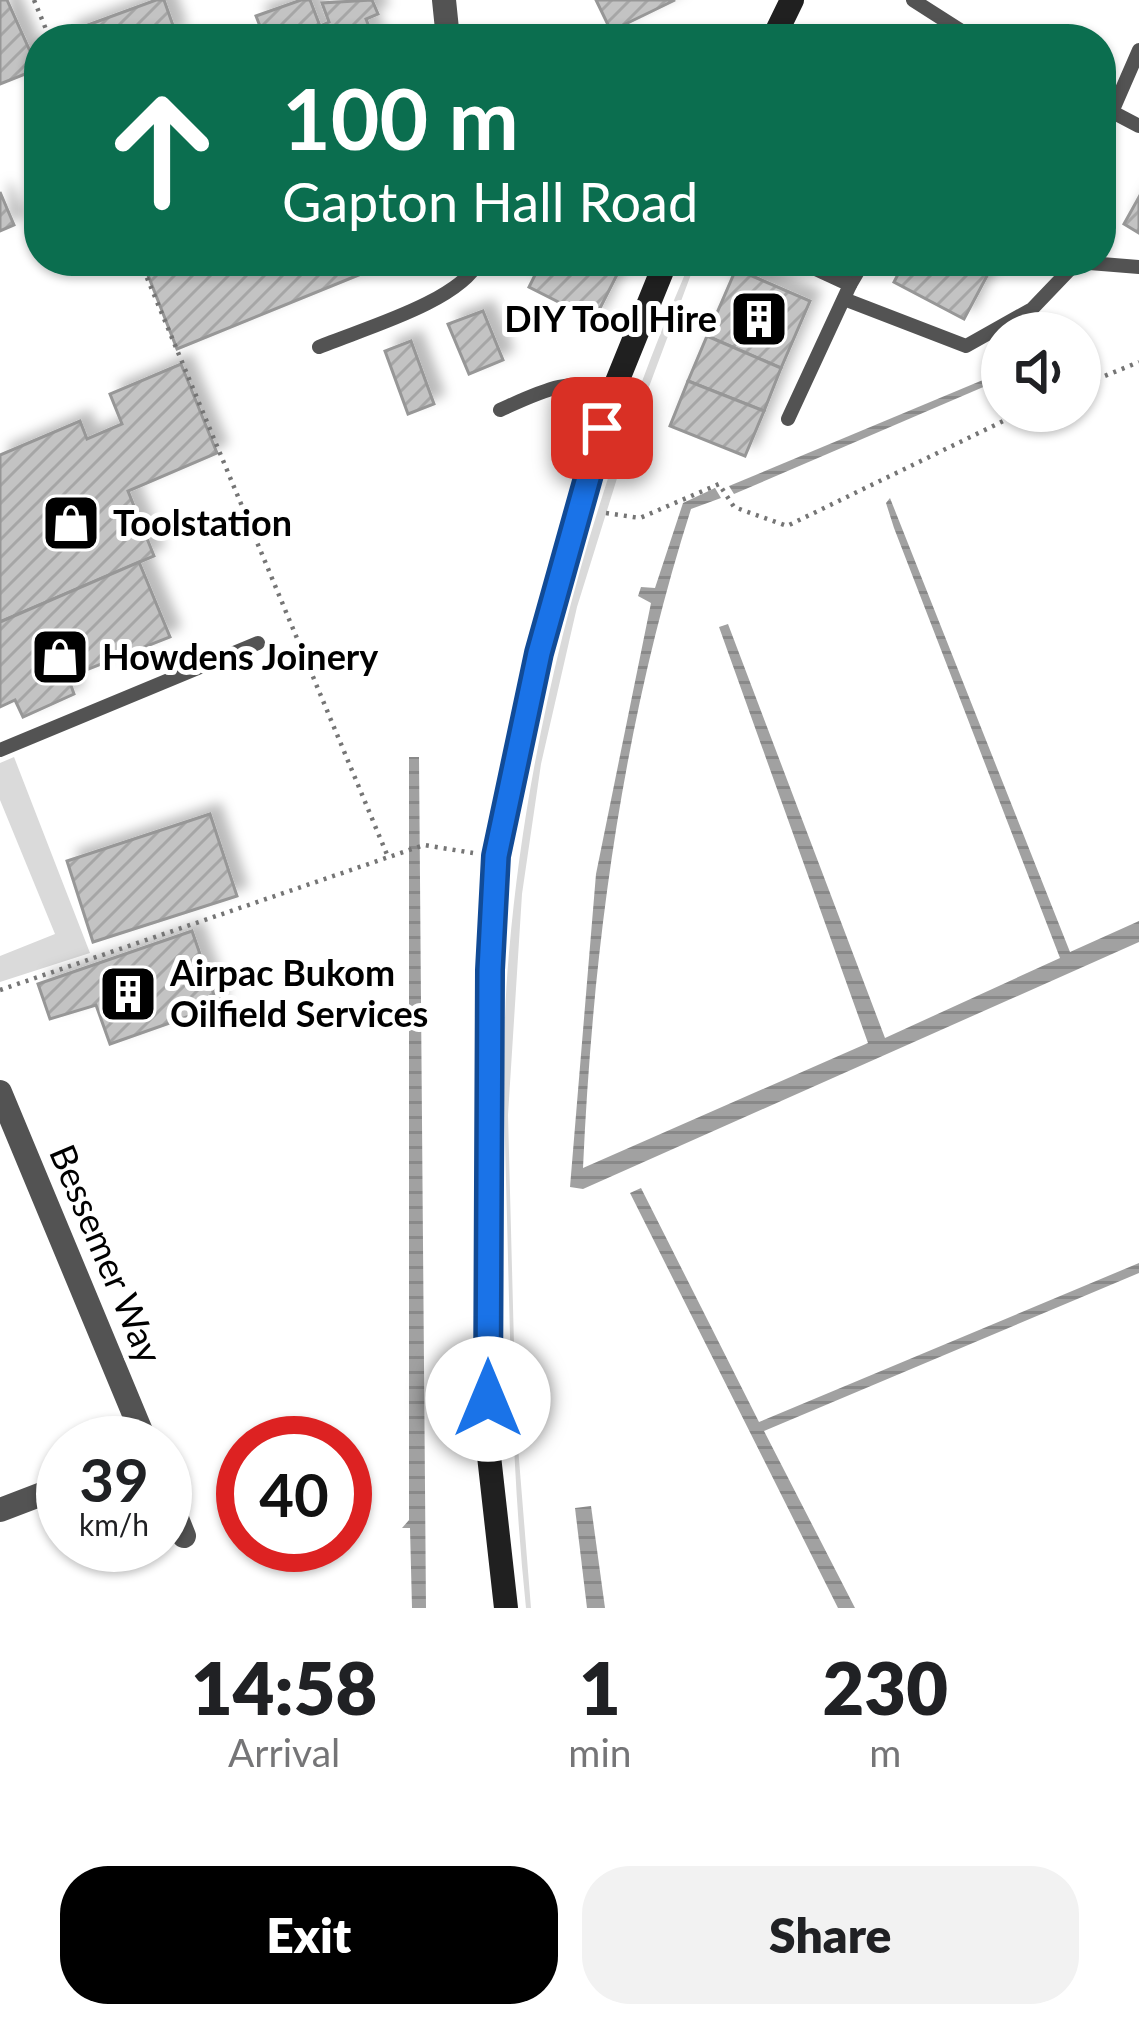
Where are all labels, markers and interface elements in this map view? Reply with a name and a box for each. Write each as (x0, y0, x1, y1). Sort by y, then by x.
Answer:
text: 100 m (282, 67, 519, 168)
icon: ahead (84, 72, 240, 228)
text: Gapton Hall Road (282, 169, 698, 234)
building icon: DIY Tool Hire (728, 288, 790, 350)
place label: DIY Tool Hire (504, 296, 717, 340)
map controls (981, 312, 1101, 432)
button: sound (981, 312, 1101, 432)
pin (551, 377, 653, 479)
icon: arrive (569, 395, 635, 461)
shop icon: Toolstation (40, 492, 102, 554)
place label: Toolstation (113, 500, 292, 544)
shop icon: Howdens Joinery (29, 626, 91, 688)
place label: Howdens Joinery (102, 634, 378, 678)
place label: Airpac Bukom Oilfield Services (169, 950, 428, 1035)
building icon: Airpac Bukom Oilfield Services (97, 963, 159, 1025)
street label: Bessemer Way (41, 1138, 173, 1370)
position arrow (425, 1336, 551, 1462)
speed limit sign: 40 (216, 1416, 372, 1572)
text: 39 (79, 1443, 149, 1515)
text: km/h (79, 1506, 149, 1542)
text: 14:58 (191, 1644, 377, 1730)
text: 1 (579, 1644, 621, 1730)
text: 230 (823, 1644, 948, 1730)
text: Arrival (228, 1729, 340, 1775)
text: min (568, 1729, 632, 1775)
text: m (869, 1729, 901, 1775)
button: Exit (60, 1866, 558, 2004)
button: Share (582, 1866, 1079, 2004)

